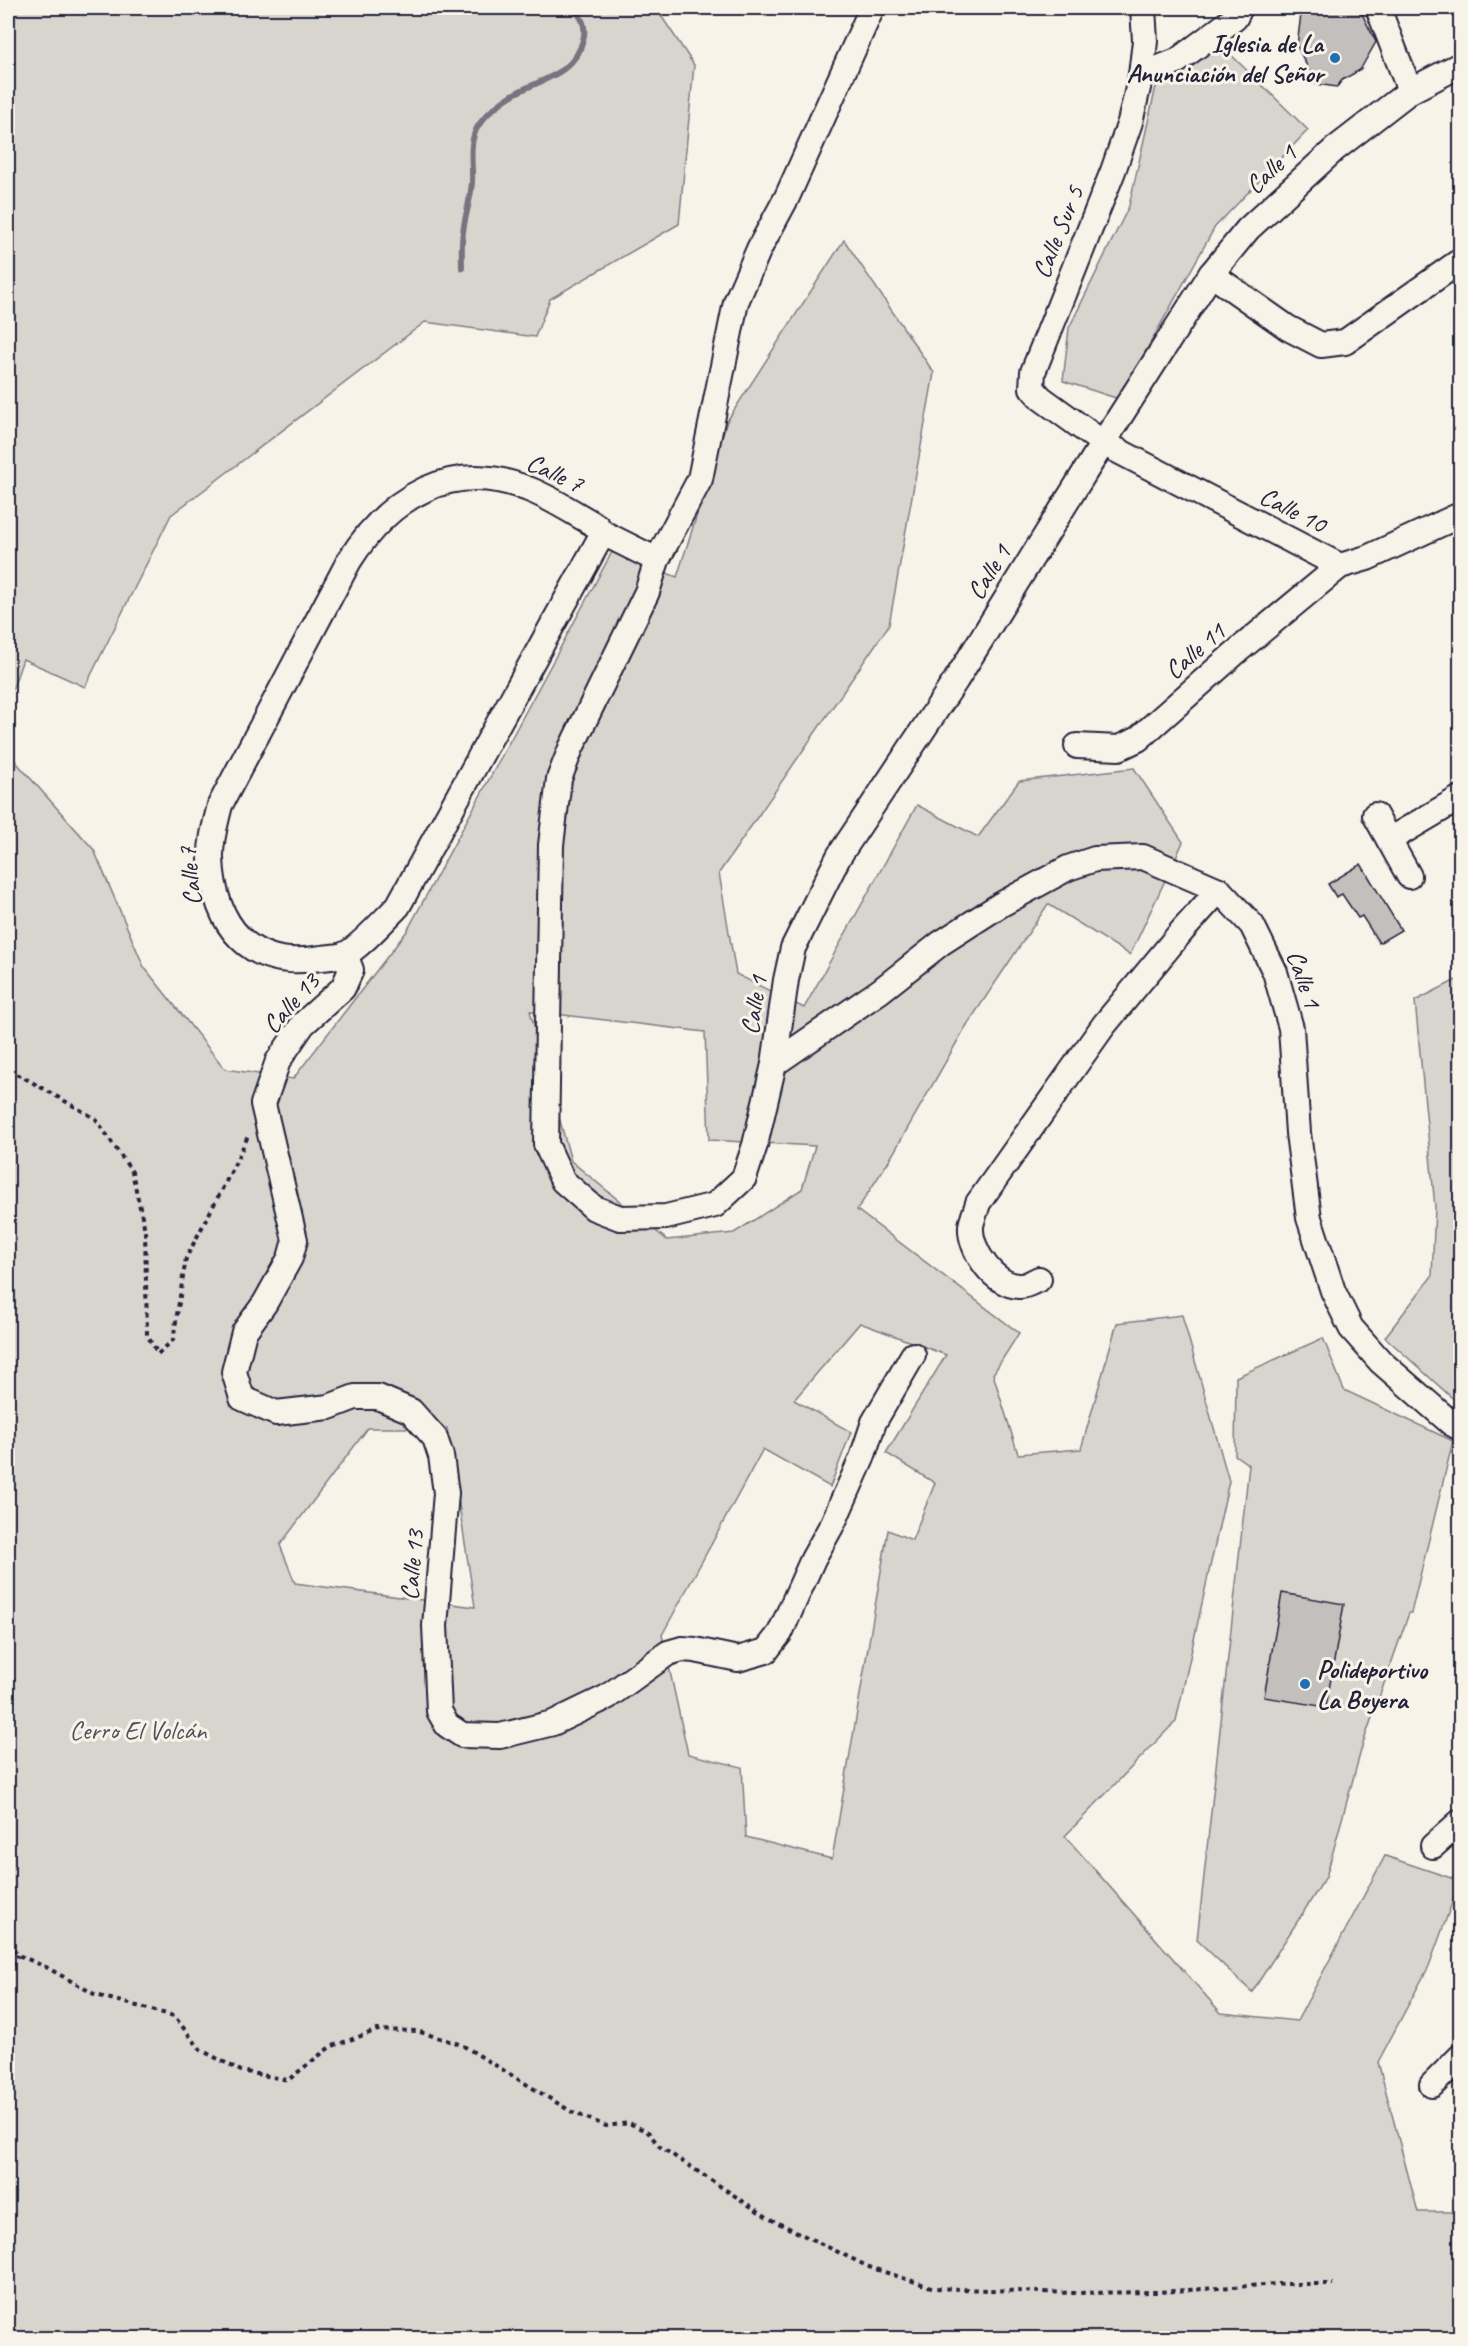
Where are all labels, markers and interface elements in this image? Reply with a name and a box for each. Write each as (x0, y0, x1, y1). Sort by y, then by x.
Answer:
place label: Iglesia de La Anunciación del Señor (1127, 27, 1326, 90)
marker: Iglesia de La Anunciación del Señor (1328, 51, 1342, 65)
street label: Calle 1 (1238, 136, 1305, 201)
street label: Calle Sur 5 (1025, 180, 1092, 283)
street label: Calle 7 (521, 446, 590, 501)
street label: Calle 10 (1254, 479, 1334, 542)
street label: Calle 1 (959, 537, 1019, 606)
street label: Calle 11 (1158, 615, 1233, 687)
street label: Calle 7 (170, 844, 209, 907)
street label: Calle 1 (1279, 946, 1330, 1013)
street label: Calle 13 (255, 964, 328, 1040)
street label: Calle 1 (733, 972, 775, 1037)
street label: Calle 13 (392, 1526, 432, 1602)
place label: Polideportivo La Boyera (1317, 1653, 1429, 1716)
marker: Polideportivo La Boyera (1298, 1677, 1312, 1691)
park label: Cerro El Volcán (69, 1714, 208, 1747)

